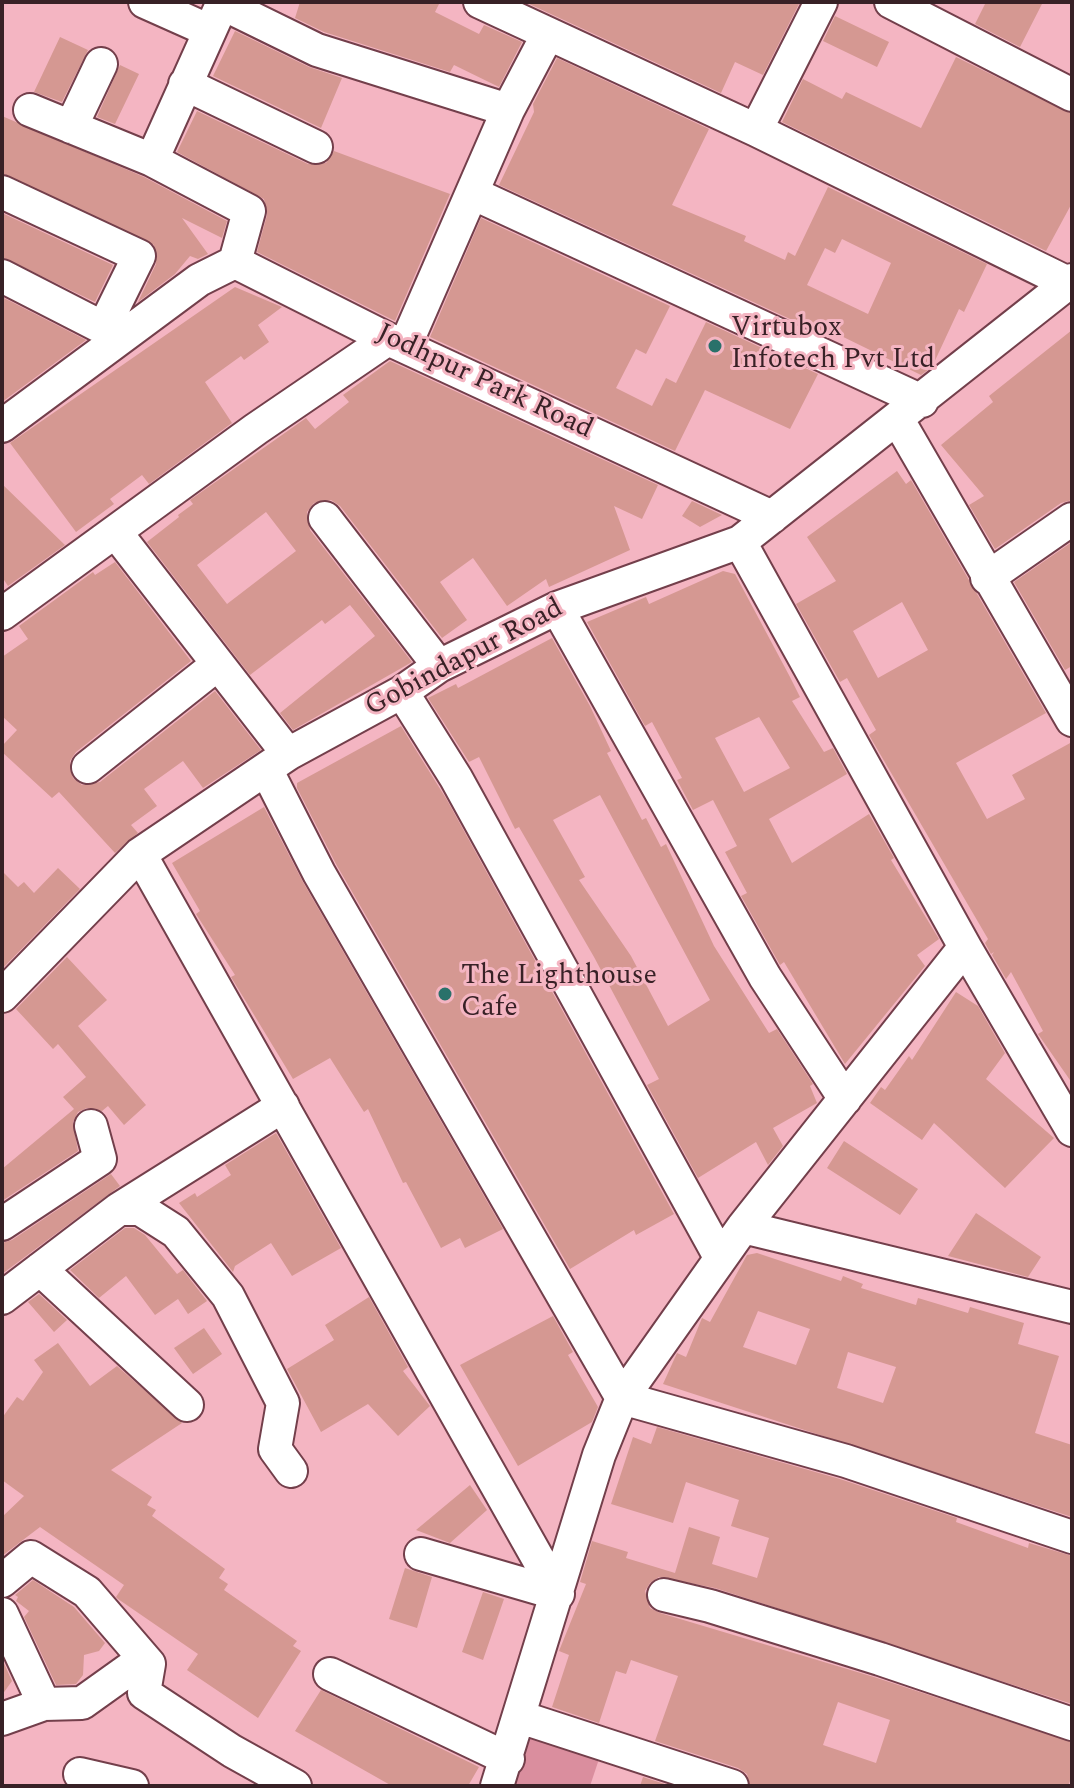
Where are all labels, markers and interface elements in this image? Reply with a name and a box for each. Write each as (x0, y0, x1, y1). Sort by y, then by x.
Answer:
place label: Virtubox Infotech Pvt Ltd (731, 313, 935, 379)
street label: Jodhpur Park Road (370, 318, 598, 448)
marker: Virtubox Infotech Pvt Ltd (706, 337, 724, 355)
street label: Gobindapur Road (360, 593, 570, 725)
place label: The Lighthouse Cafe (461, 961, 657, 1027)
marker: The Lighthouse Cafe (436, 985, 454, 1003)

